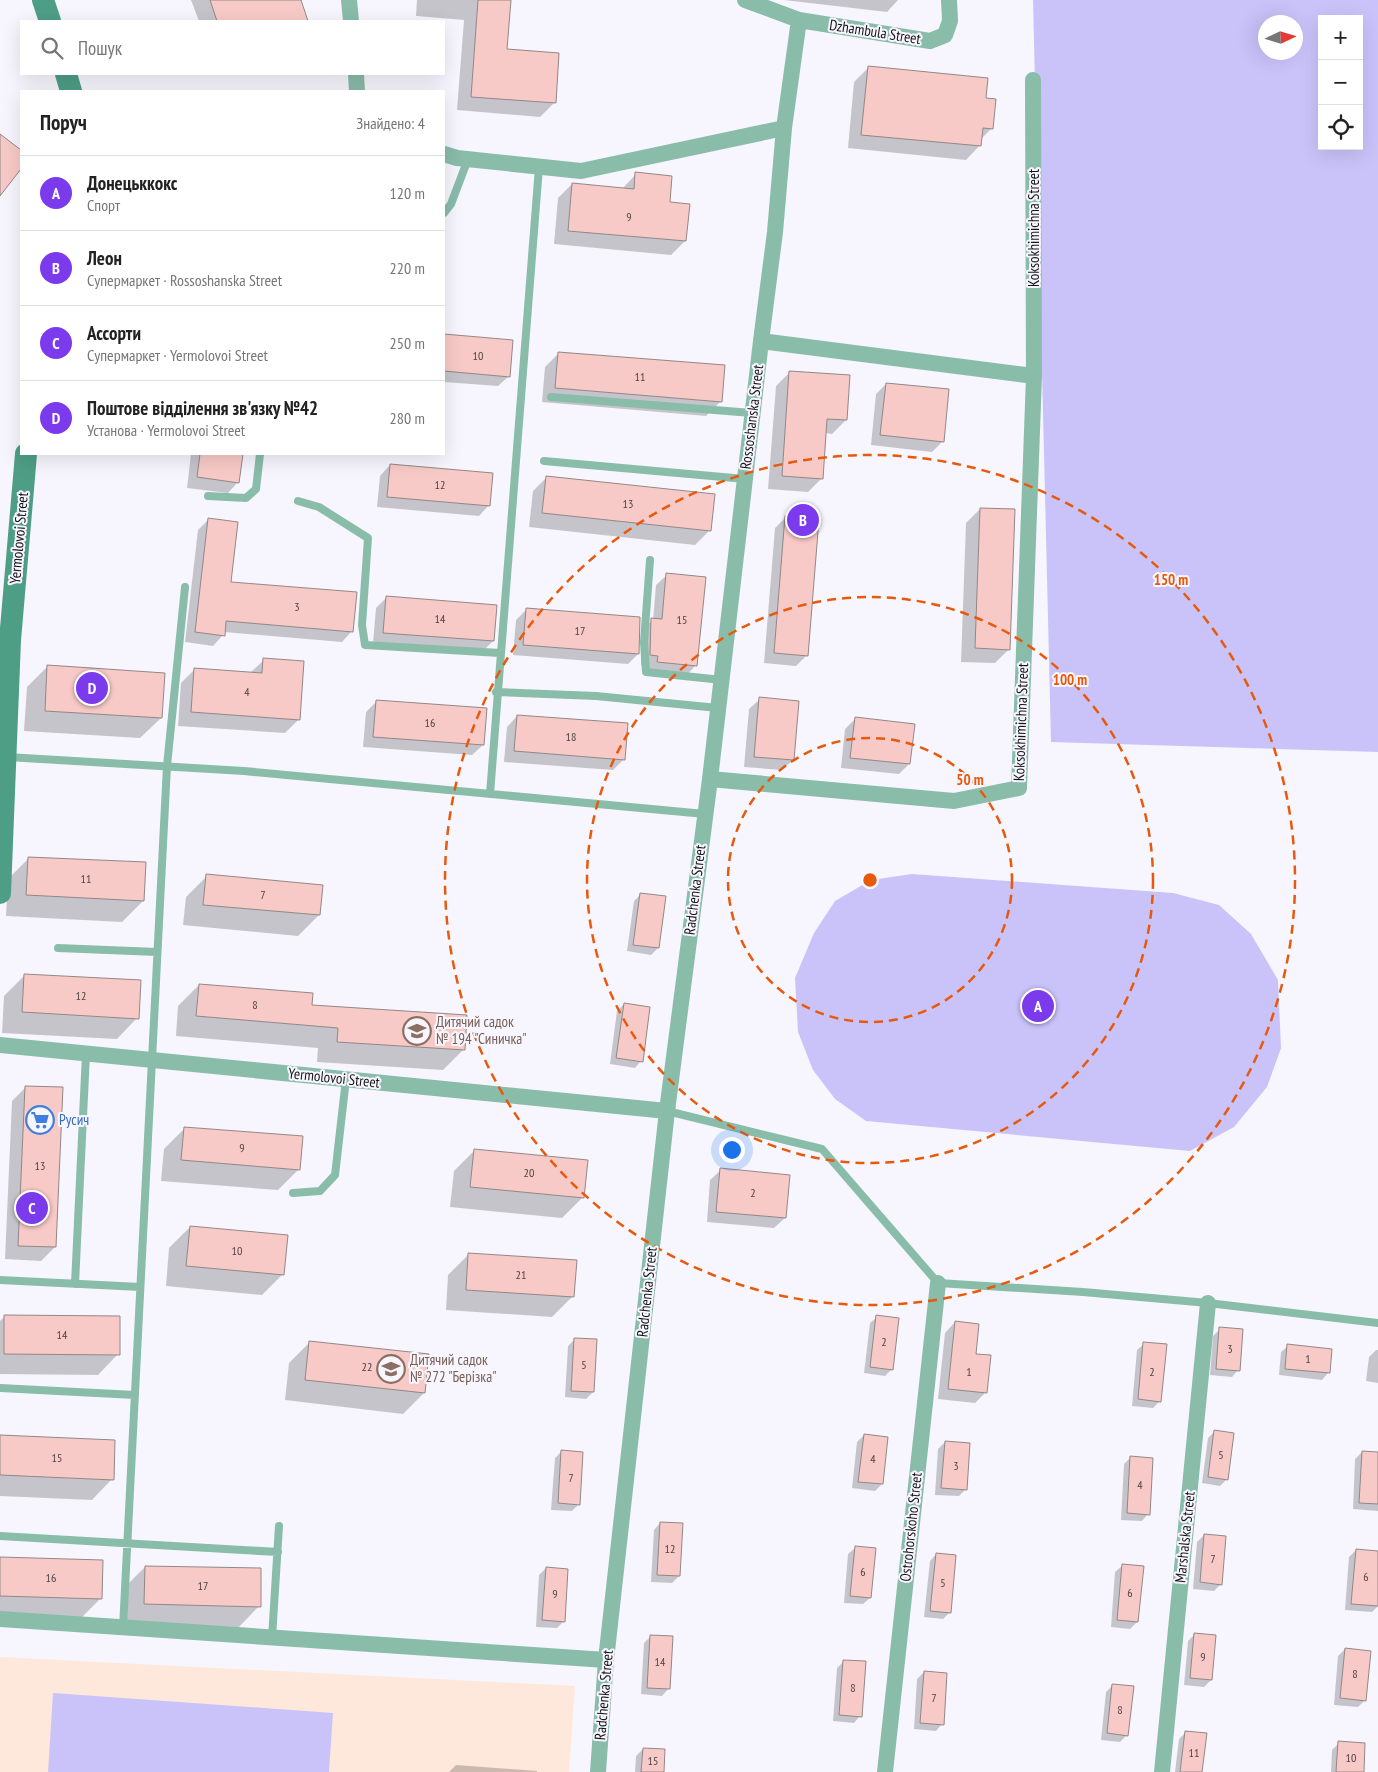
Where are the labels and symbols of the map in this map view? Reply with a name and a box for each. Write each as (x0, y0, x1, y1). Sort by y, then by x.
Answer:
street label: Dzhambula Street (828, 15, 922, 48)
north arrow (1258, 15, 1303, 60)
street label: Koksokhimichna Street (1024, 169, 1043, 287)
house number: 9 (626, 209, 632, 224)
house number: 10 (473, 348, 483, 363)
street label: Rossoshanska Street (736, 364, 767, 470)
house number: 11 (635, 369, 645, 384)
house number: 12 (435, 477, 445, 492)
street label: Yermolovoi Street (5, 491, 32, 585)
house number: 13 (623, 496, 633, 511)
pin: B (787, 501, 819, 539)
text: 150 m (1154, 570, 1188, 589)
house number: 3 (294, 599, 300, 614)
house number: 14 (435, 611, 446, 626)
house number: 15 (677, 612, 687, 627)
house number: 17 (575, 623, 585, 638)
street label: Koksokhimichna Street (1009, 663, 1032, 781)
pin: D (76, 669, 108, 707)
text: 100 m (1053, 670, 1087, 689)
house number: 4 (244, 684, 250, 699)
house number: 16 (425, 715, 435, 730)
house number: 18 (566, 729, 576, 744)
text: 50 m (956, 770, 984, 789)
street label: Radchenka Street (680, 844, 709, 936)
house number: 11 (81, 871, 91, 886)
centre of rings (861, 871, 879, 889)
house number: 7 (260, 887, 266, 902)
pin: A (1022, 987, 1054, 1025)
house number: 12 (76, 988, 86, 1003)
house number: 8 (252, 997, 258, 1012)
place label: Дитячий садок № 194 "Синичка" (436, 1012, 527, 1048)
school or university icon: Дитячий садок № 194 "Синичка" (402, 1016, 432, 1046)
street label: Yermolovoi Street (287, 1063, 381, 1092)
supermarket icon: Русич (25, 1105, 55, 1135)
place label: Русич (59, 1110, 89, 1129)
your location (719, 1137, 745, 1163)
house number: 9 (239, 1140, 245, 1155)
house number: 13 (35, 1158, 45, 1173)
house number: 20 (524, 1165, 534, 1180)
house number: 2 (750, 1185, 756, 1200)
pin: C (16, 1189, 48, 1227)
house number: 10 (232, 1243, 242, 1258)
street label: Radchenka Street (632, 1246, 661, 1338)
house number: 21 (516, 1267, 526, 1282)
house number: 14 (57, 1327, 68, 1342)
house number: 2 (881, 1334, 887, 1349)
house number: 3 (1227, 1341, 1233, 1356)
place label: Дитячий садок № 272 "Берізка" (410, 1350, 496, 1386)
house number: 1 (1305, 1351, 1311, 1366)
school or university icon: Дитячий садок № 272 "Берізка" (376, 1354, 406, 1384)
house number: 5 (581, 1357, 587, 1372)
house number: 22 (362, 1359, 372, 1374)
house number: 1 (966, 1364, 972, 1379)
house number: 2 (1149, 1364, 1155, 1379)
house number: 5 (1218, 1447, 1224, 1462)
house number: 15 (52, 1450, 62, 1465)
house number: 4 (870, 1451, 876, 1466)
house number: 3 (953, 1458, 959, 1473)
house number: 7 (568, 1470, 574, 1485)
street label: Ostrohorskoho Street (895, 1471, 926, 1583)
house number: 4 (1137, 1477, 1143, 1492)
street label: Marshalska Street (1170, 1490, 1199, 1584)
house number: 12 (665, 1541, 675, 1556)
house number: 7 (1210, 1551, 1216, 1566)
house number: 6 (860, 1564, 866, 1579)
house number: 6 (1363, 1569, 1369, 1584)
house number: 16 (46, 1570, 56, 1585)
house number: 5 (940, 1575, 946, 1590)
house number: 17 (198, 1578, 208, 1593)
house number: 6 (1127, 1585, 1133, 1600)
house number: 9 (552, 1586, 558, 1601)
street label: Radchenka Street (590, 1649, 617, 1741)
house number: 9 (1200, 1649, 1206, 1664)
house number: 14 (655, 1654, 666, 1669)
house number: 8 (1352, 1666, 1358, 1681)
house number: 8 (850, 1680, 856, 1695)
house number: 7 (931, 1690, 937, 1705)
house number: 8 (1117, 1702, 1123, 1717)
house number: 11 (1189, 1745, 1199, 1760)
house number: 10 (1346, 1750, 1356, 1765)
house number: 15 (648, 1753, 658, 1768)

